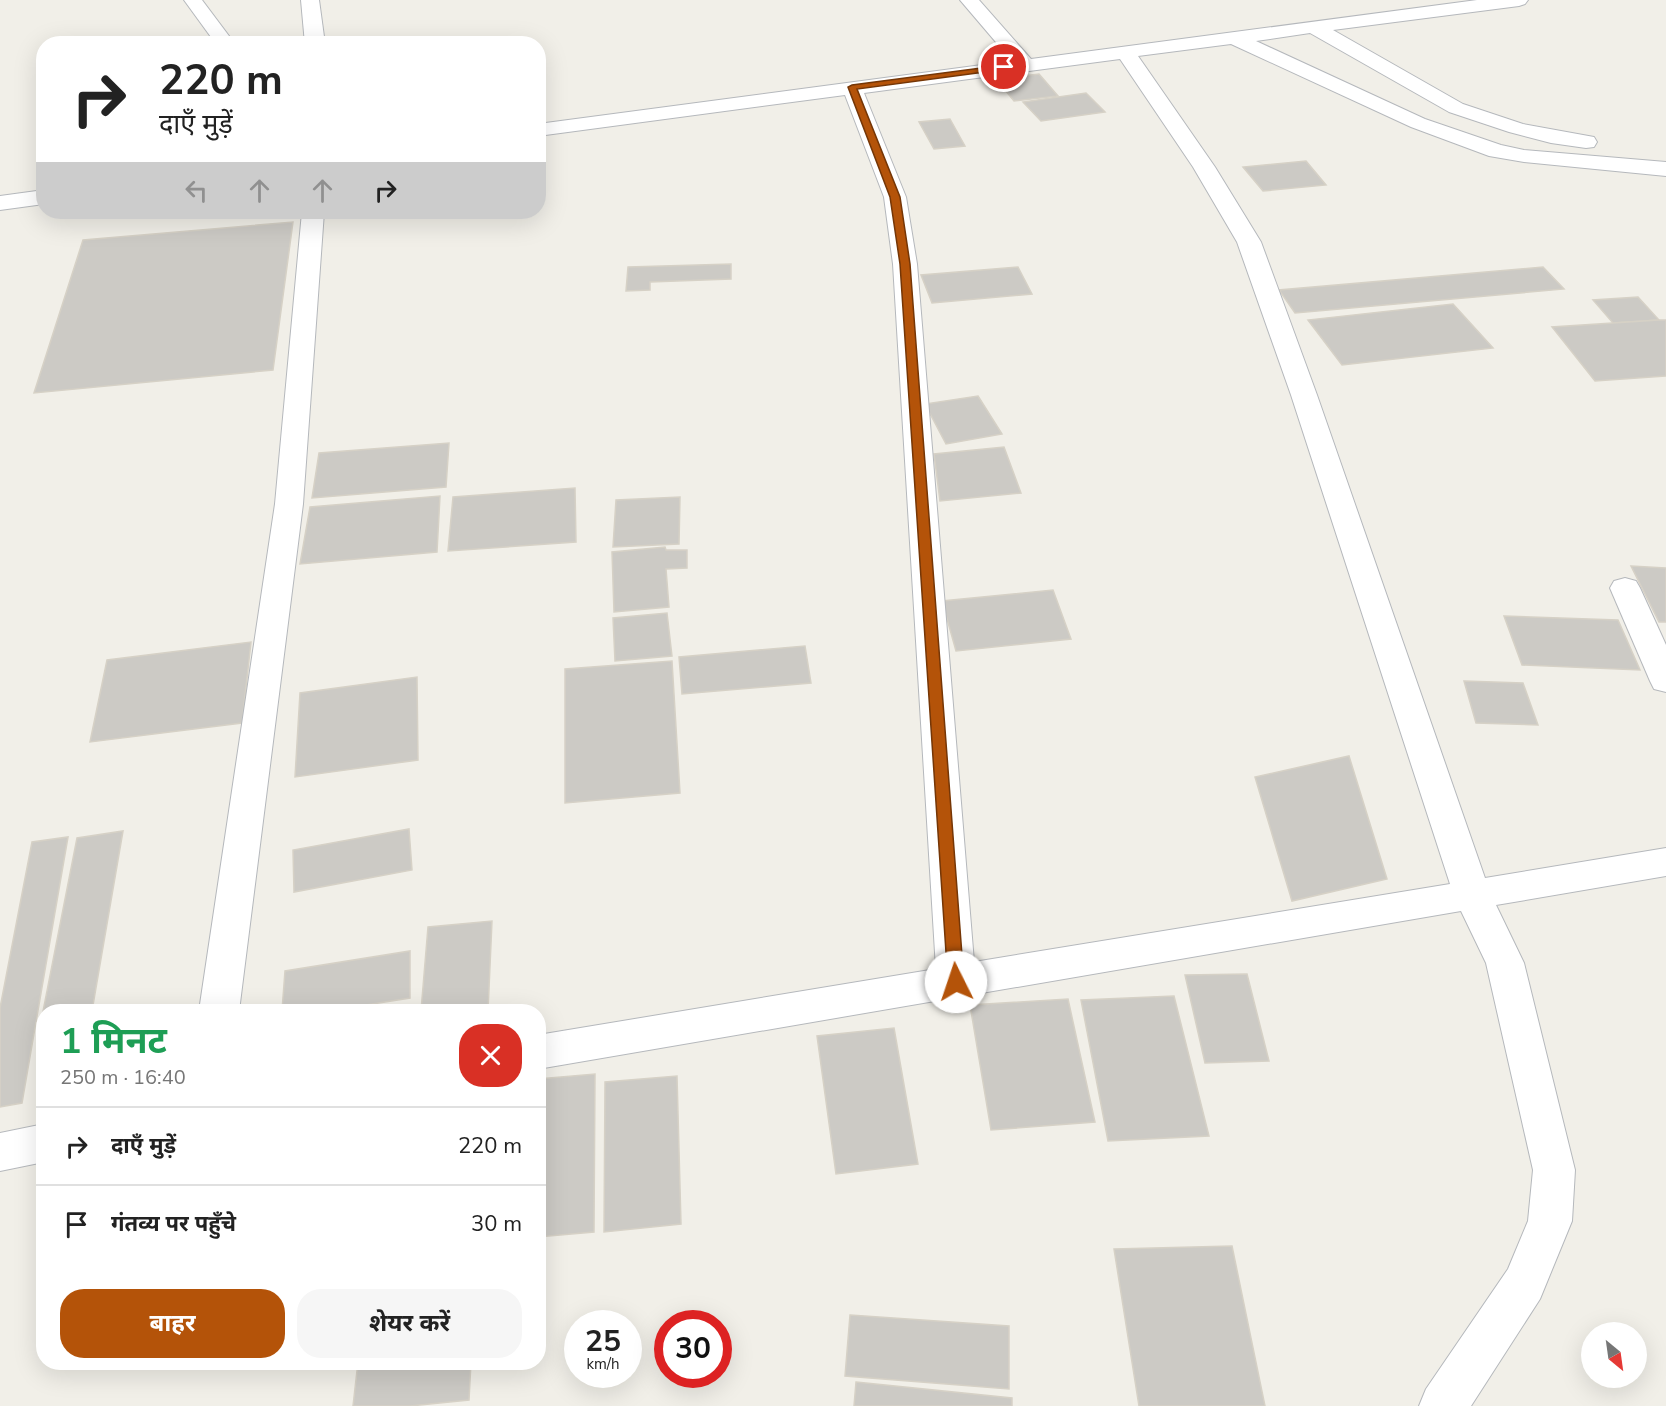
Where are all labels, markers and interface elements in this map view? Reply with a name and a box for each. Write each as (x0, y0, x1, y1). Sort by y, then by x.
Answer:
pin (978, 41, 1029, 92)
icon: arrive (987, 50, 1020, 83)
text: 220 m (159, 52, 283, 109)
icon: right (60, 60, 138, 138)
text: दाएँ मुड़ें (159, 106, 233, 143)
icon: left (180, 174, 213, 207)
icon: ahead (243, 174, 276, 207)
icon: ahead (306, 174, 339, 207)
icon: right (369, 174, 402, 207)
position arrow (924, 950, 988, 1014)
text: 1 मिनट (60, 1017, 167, 1066)
button: close (459, 1024, 522, 1087)
text: 250 m · 16:40 (60, 1064, 186, 1091)
icon: right (60, 1130, 93, 1163)
text: दाएँ मुड़ें (111, 1131, 176, 1161)
text: 220 m (458, 1131, 522, 1161)
icon: arrive (60, 1208, 93, 1241)
text: गंतव्य पर पहुँचे (111, 1209, 236, 1239)
text: 30 m (471, 1209, 522, 1239)
button: बाहर (60, 1289, 285, 1358)
button: शेयर करें (297, 1289, 522, 1358)
speed limit sign: 30 (654, 1310, 732, 1388)
text: 25 (585, 1321, 621, 1362)
north arrow (1581, 1322, 1647, 1388)
map controls (1581, 1322, 1647, 1388)
text: km/h (586, 1354, 620, 1374)

